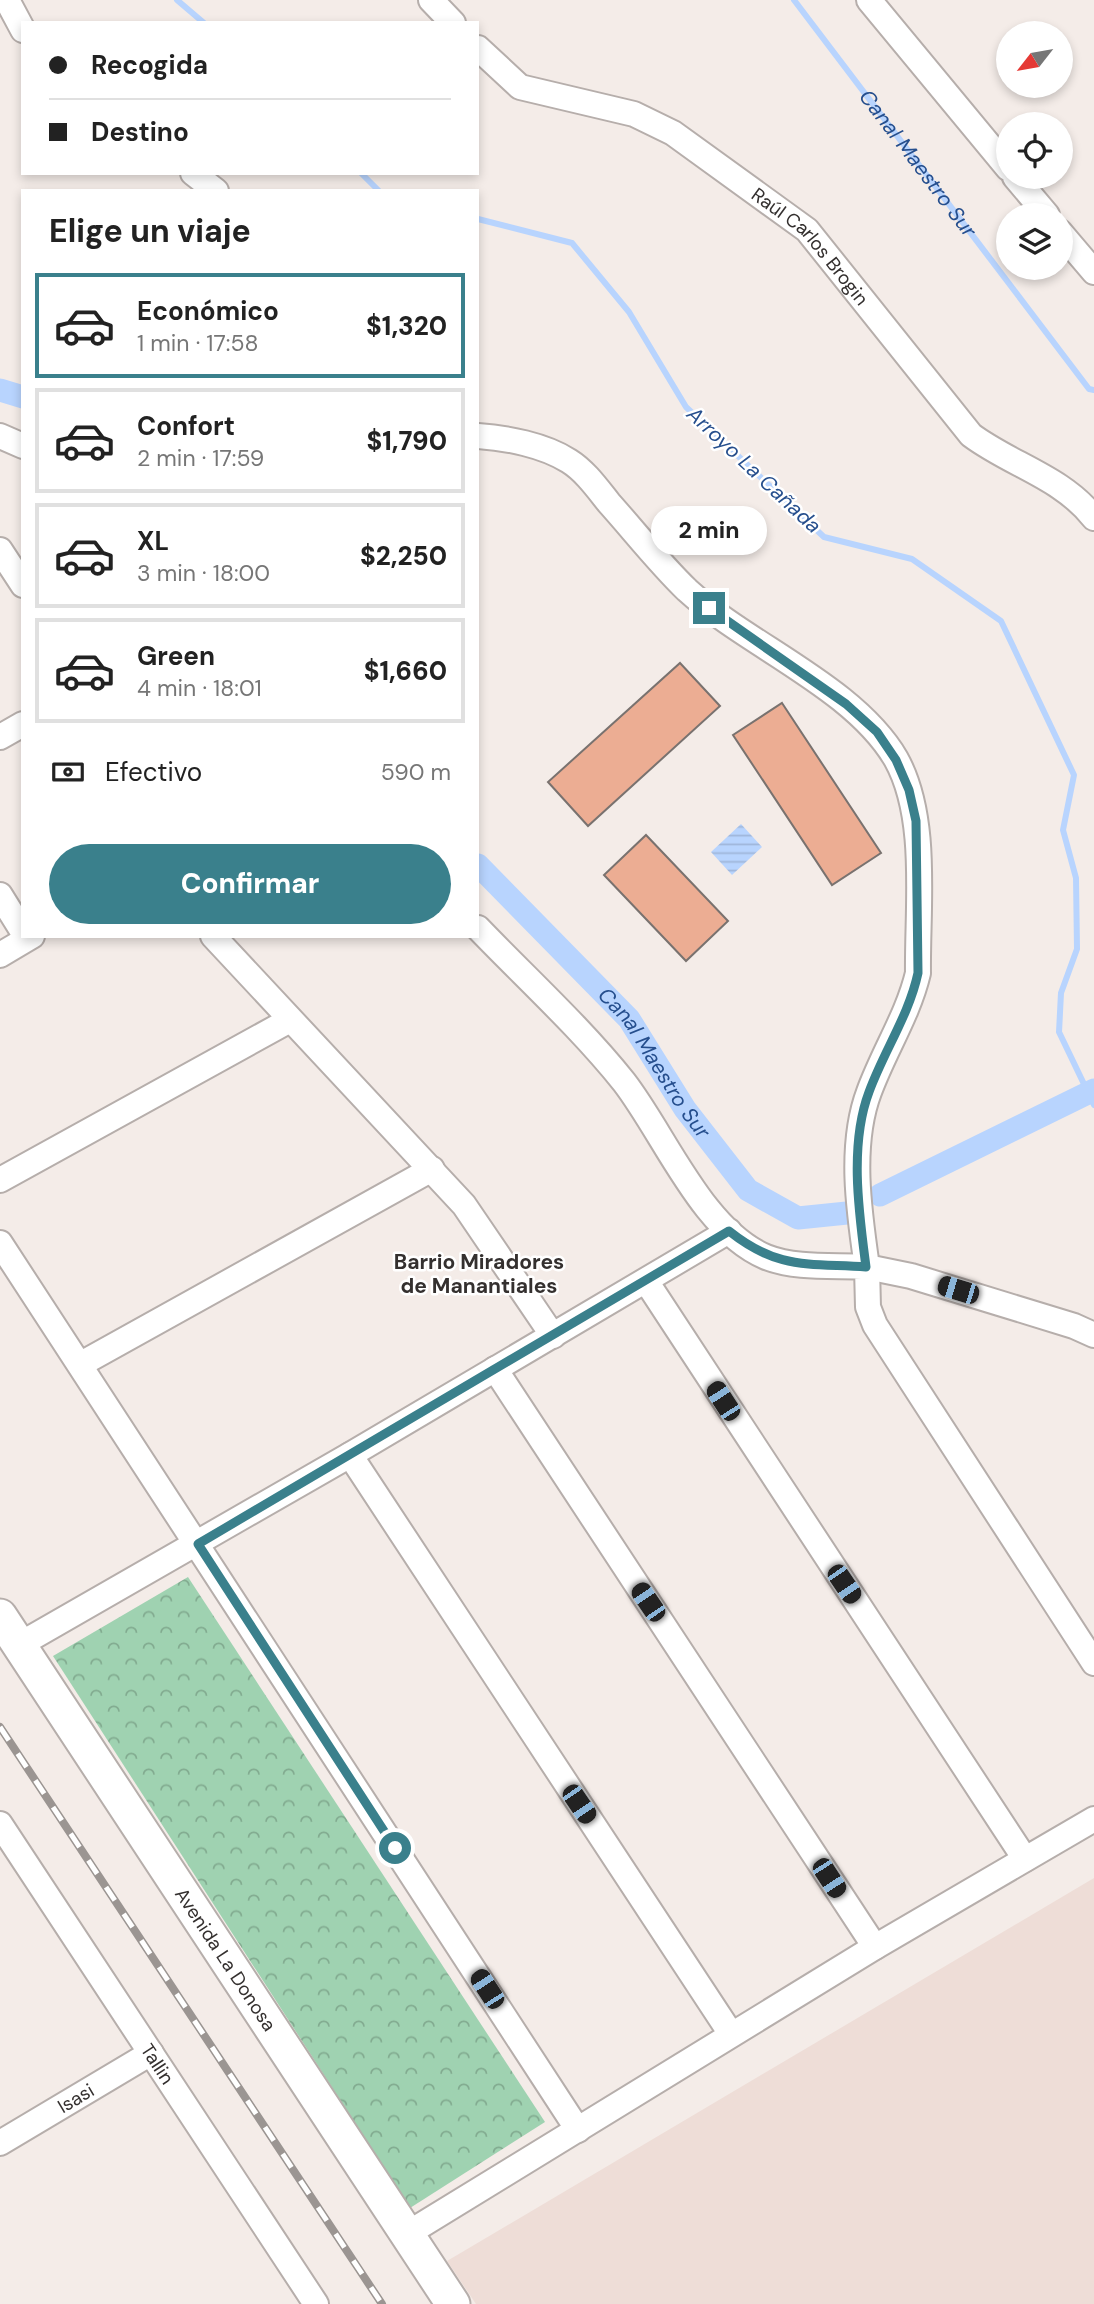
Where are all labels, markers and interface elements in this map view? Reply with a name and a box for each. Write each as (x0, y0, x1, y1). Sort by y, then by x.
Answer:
north arrow (996, 21, 1073, 98)
map controls (996, 21, 1073, 280)
text: Recogida (91, 48, 208, 82)
water label: Canal Maestro Sur (853, 84, 984, 244)
button: locate (996, 112, 1073, 189)
text: Destino (91, 115, 189, 149)
street label: Raúl Carlos Brogin (747, 182, 874, 310)
button: layers (996, 203, 1073, 280)
text: Elige un viaje (49, 210, 251, 252)
icon: car (53, 294, 116, 357)
text: Económico (137, 294, 279, 328)
text: $1,320 (366, 309, 447, 343)
text: 1 min · 17:58 (137, 328, 258, 358)
water label: Arroyo La Cañada (680, 400, 827, 540)
icon: car (53, 409, 116, 472)
text: Confort (137, 409, 235, 443)
text: $1,790 (367, 424, 447, 458)
text: 2 min · 17:59 (137, 443, 264, 473)
callout: 2 min (651, 506, 767, 556)
text: 2 min (678, 515, 740, 545)
icon: car (53, 524, 116, 587)
text: XL (137, 524, 169, 558)
text: $2,250 (360, 539, 447, 573)
text: 3 min · 18:00 (137, 558, 270, 588)
route end (693, 592, 725, 624)
icon: car (53, 639, 116, 702)
text: Green (137, 639, 215, 673)
text: $1,660 (364, 654, 447, 688)
text: 4 min · 18:01 (137, 673, 262, 703)
icon: cash (49, 753, 87, 791)
text: Efectivo (105, 755, 202, 789)
text: 590 m (381, 757, 451, 787)
button: Confirmar (49, 844, 451, 924)
water label: Canal Maestro Sur (592, 981, 717, 1145)
district label: Barrio Miradores de Manantiales (394, 1248, 564, 1300)
car (935, 1274, 982, 1306)
car (703, 1378, 744, 1424)
car (824, 1561, 865, 1607)
car (628, 1579, 669, 1625)
car (559, 1781, 600, 1827)
route start (379, 1832, 411, 1864)
car (809, 1855, 850, 1901)
street label: Avenida La Donosa (169, 1883, 282, 2036)
car (467, 1966, 508, 2012)
street label: Tallin (135, 2039, 180, 2089)
street label: Isasi (53, 2078, 99, 2119)

